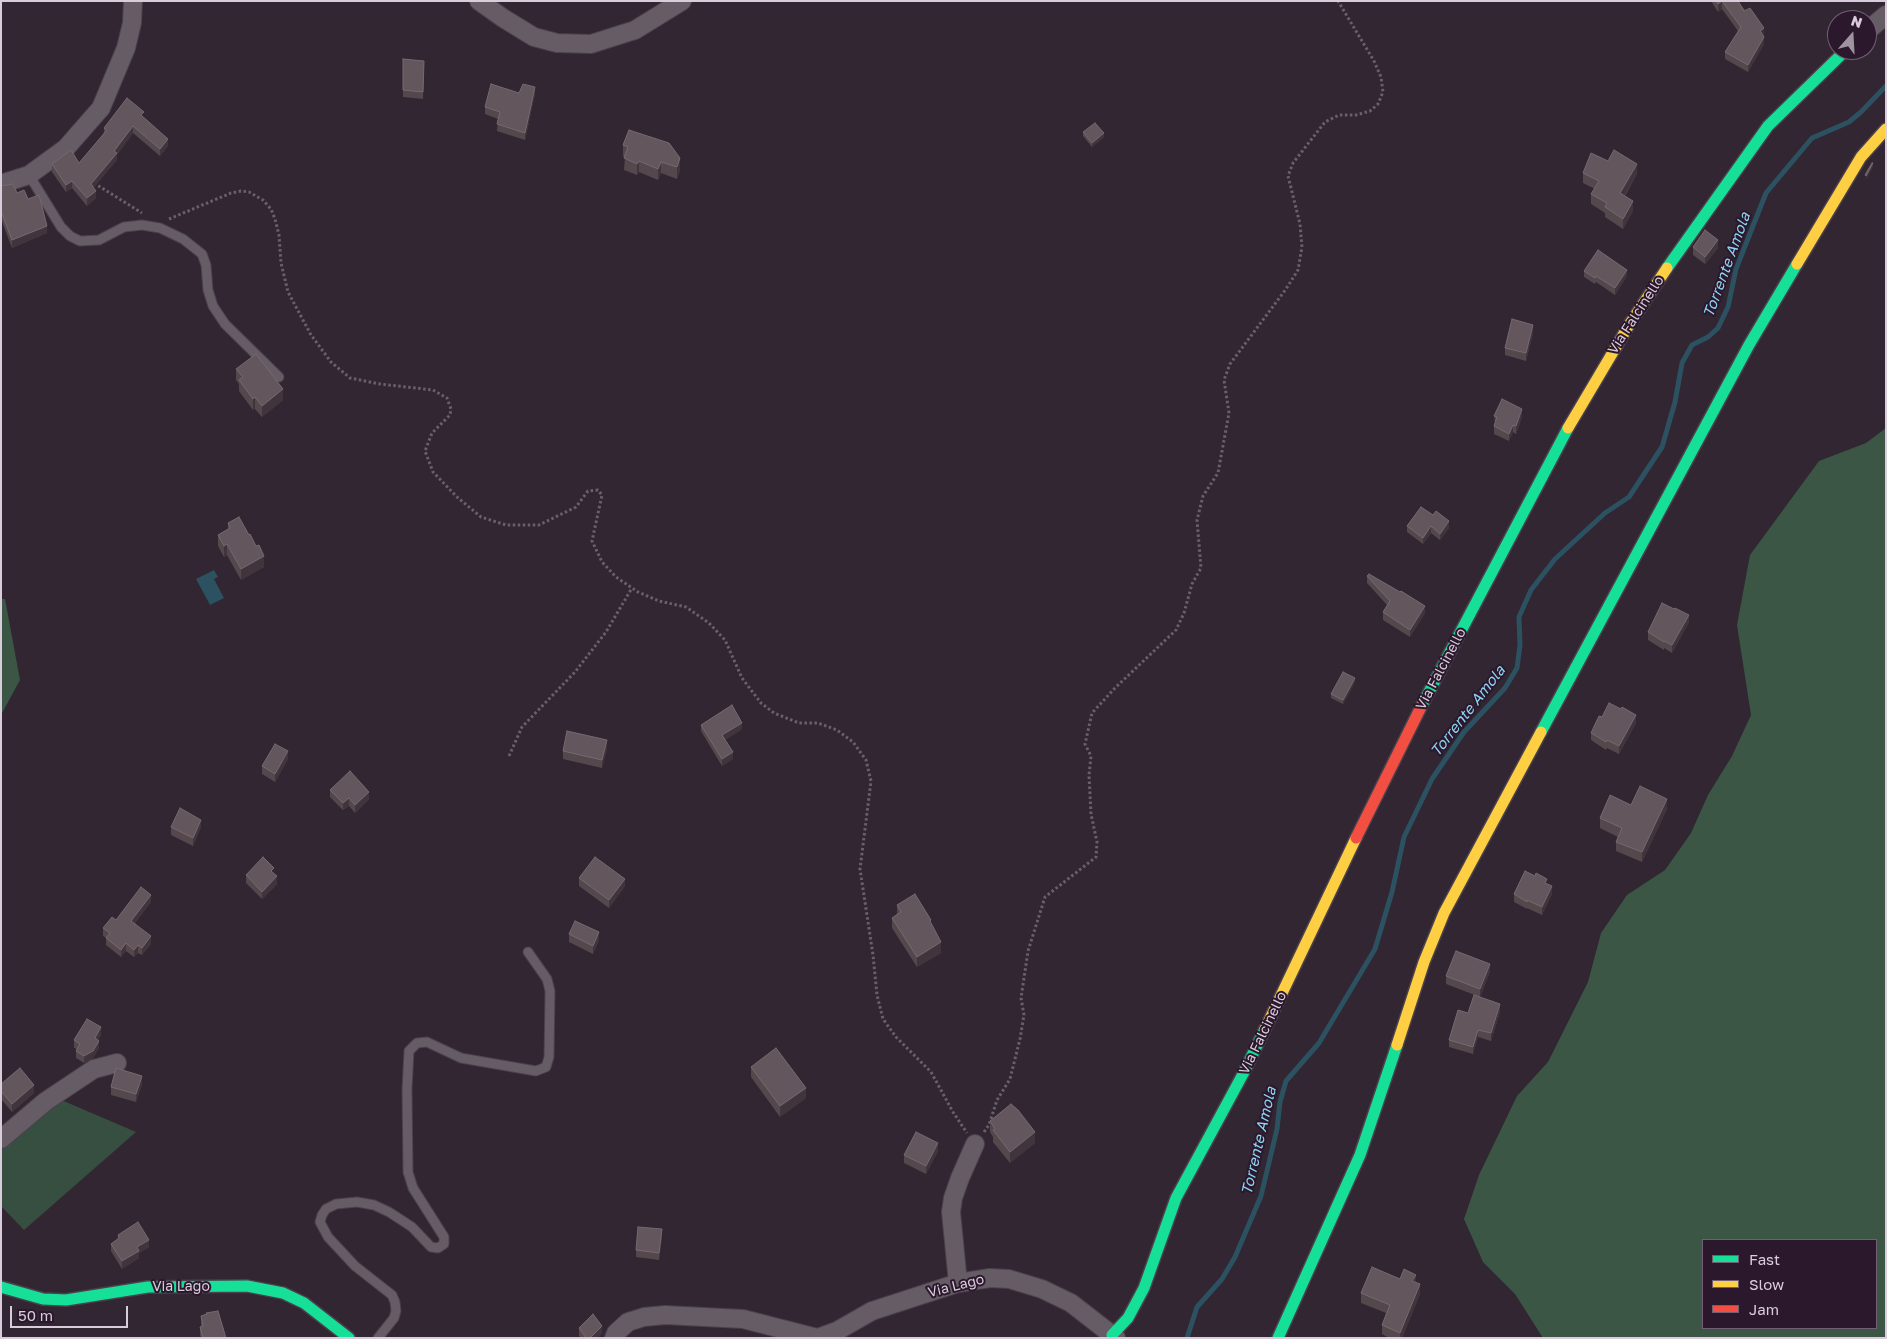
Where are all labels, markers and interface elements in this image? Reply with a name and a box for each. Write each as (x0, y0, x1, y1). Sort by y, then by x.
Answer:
north arrow (1827, 10, 1877, 60)
text: N (1849, 12, 1865, 31)
water label: Torrente Amola (1700, 210, 1754, 320)
street label: Via Falcinello (1604, 273, 1668, 357)
street label: Via Falcinello (1412, 625, 1470, 713)
water label: Torrente Amola (1427, 662, 1509, 760)
street label: Via Falcinello (1236, 989, 1290, 1077)
water label: Torrente Amola (1238, 1085, 1280, 1197)
legend (1702, 1239, 1877, 1329)
text: Fast (1749, 1250, 1780, 1268)
street label: Via Lago (926, 1271, 986, 1301)
text: Slow (1749, 1275, 1784, 1293)
street label: Via Lago (152, 1279, 210, 1295)
scale bar (12, 1296, 130, 1328)
text: Jam (1749, 1300, 1779, 1318)
text: 50 m (18, 1306, 53, 1324)

